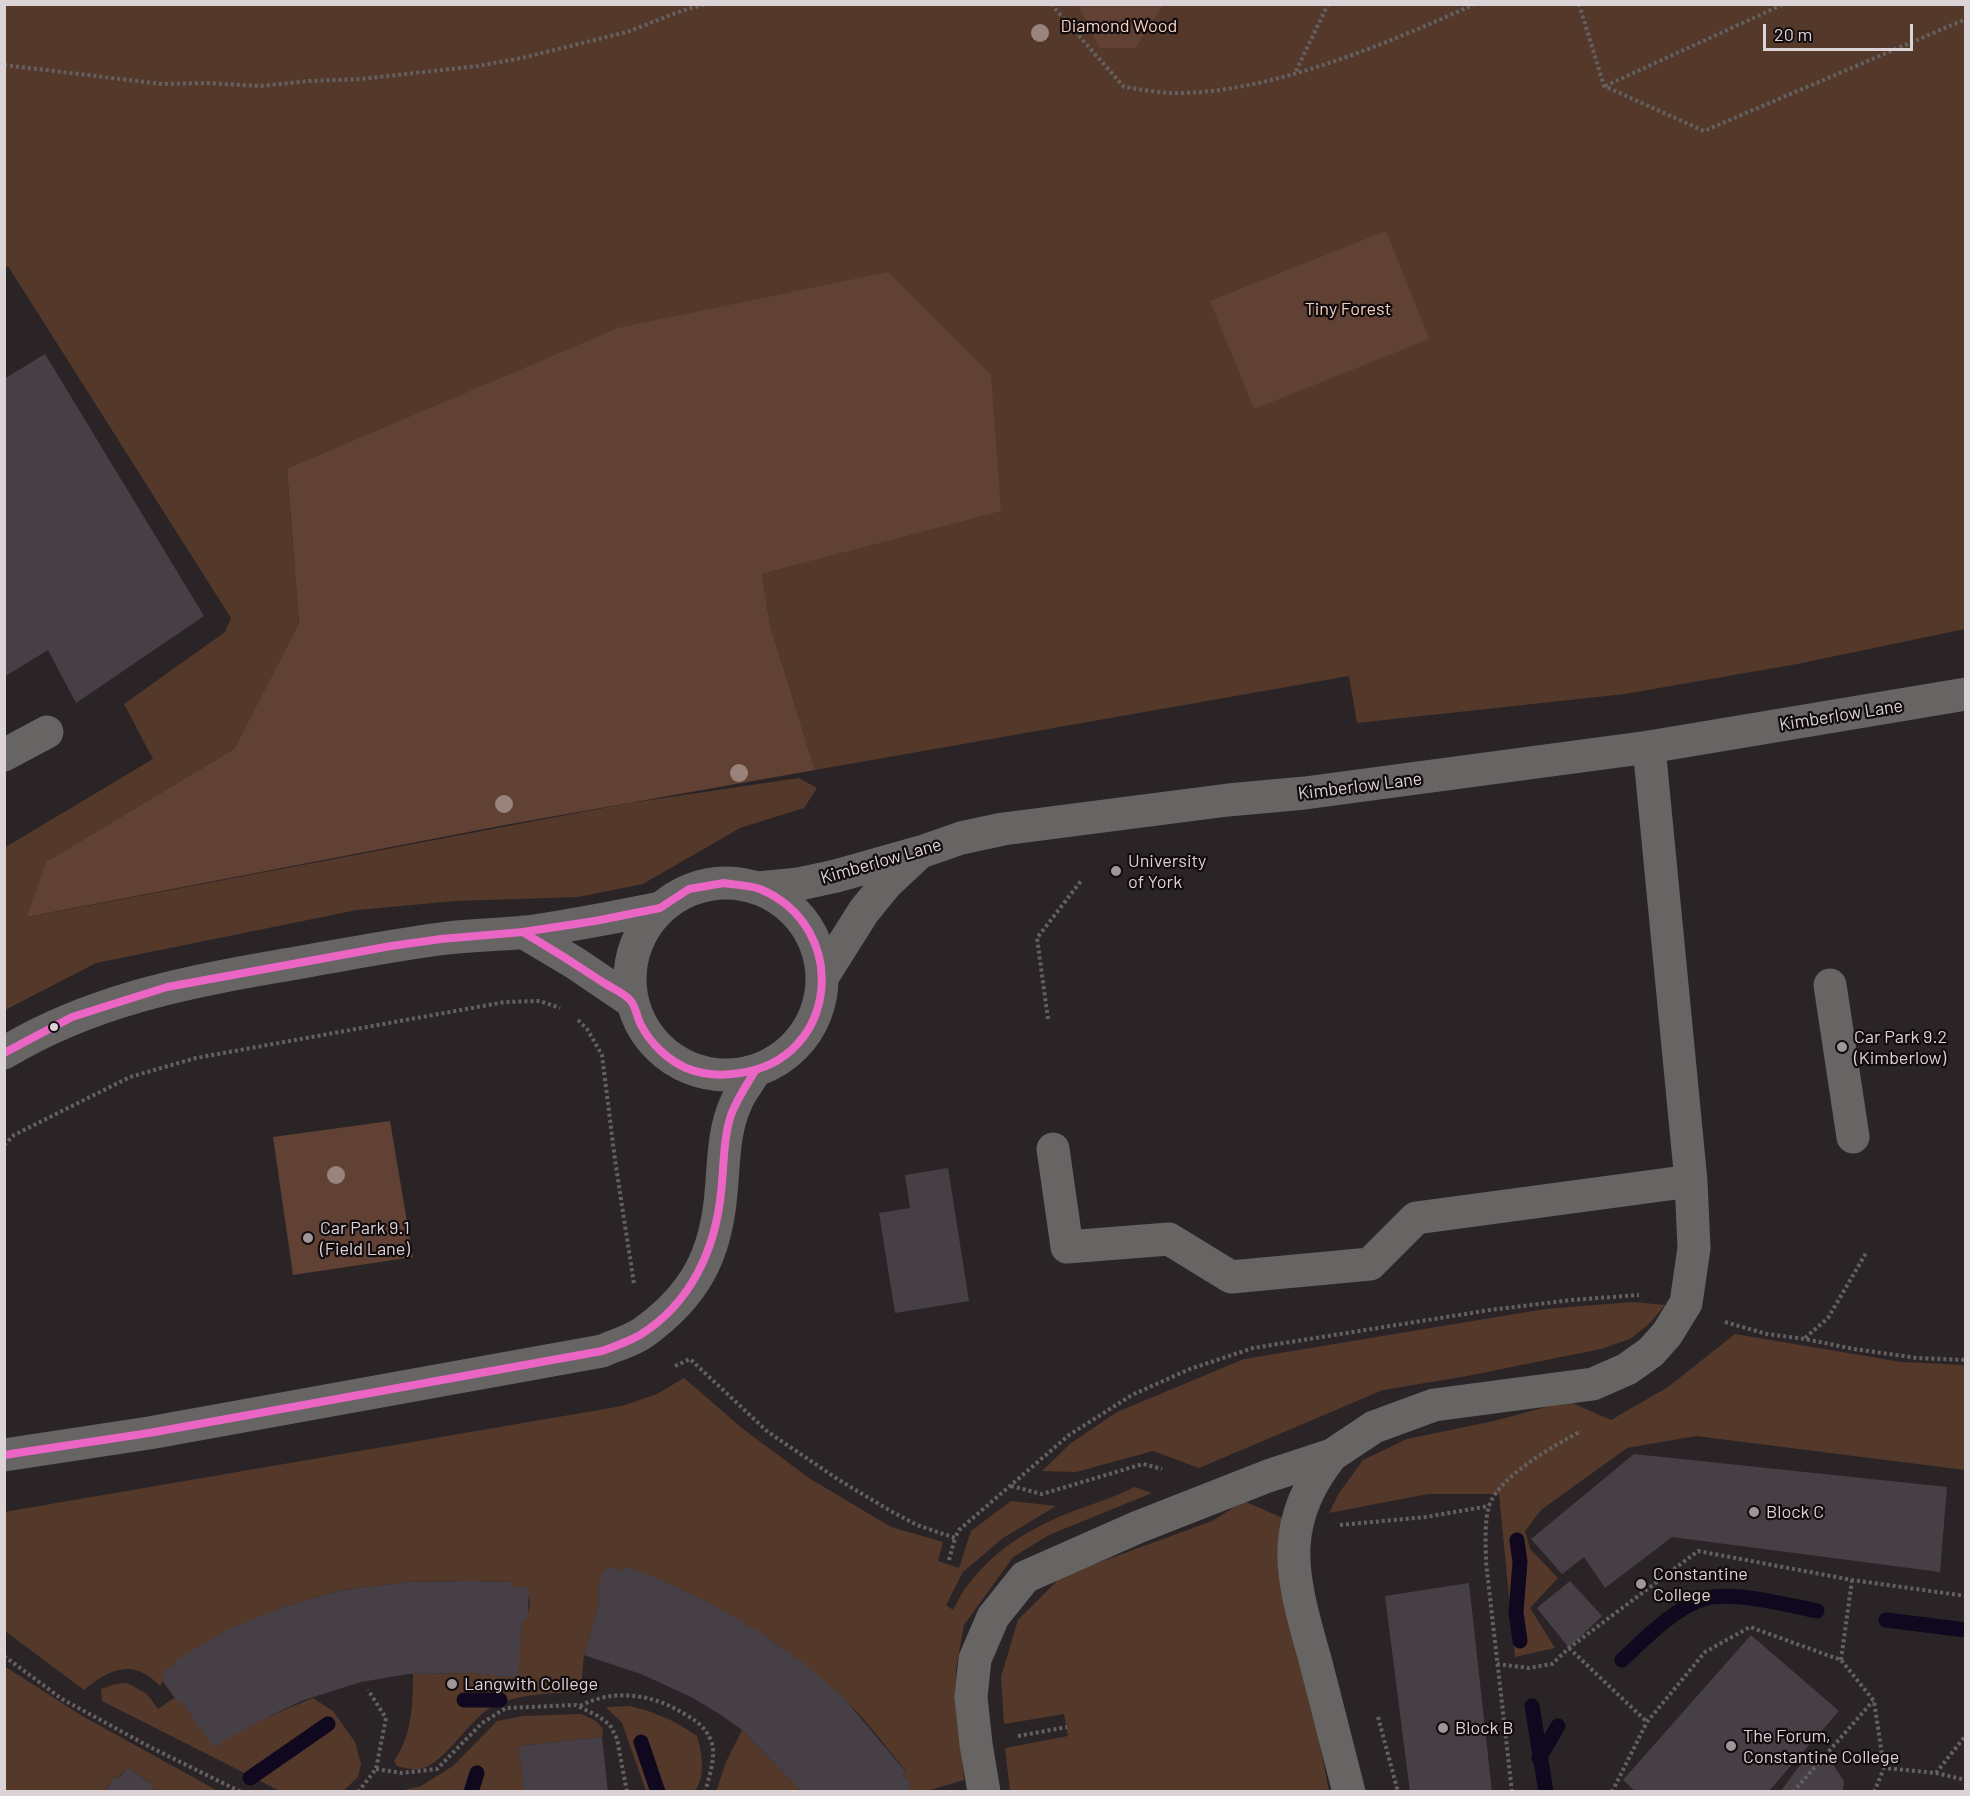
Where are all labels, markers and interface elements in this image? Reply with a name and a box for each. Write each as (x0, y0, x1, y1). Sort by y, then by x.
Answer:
scale bar (1766, 12, 1916, 50)
park label: Diamond Wood (1061, 15, 1177, 37)
text: 20 m (1774, 23, 1812, 45)
park label: Tiny Forest (1305, 298, 1391, 320)
street label: Kimberlow Lane (1778, 695, 1904, 735)
street label: Kimberlow Lane (1297, 768, 1423, 804)
street label: Kimberlow Lane (818, 833, 944, 889)
place label: University of York (1128, 850, 1206, 892)
marker: University of York (1109, 864, 1123, 878)
unlabelled marker (48, 1021, 60, 1033)
place label: Car Park 9.2 (Kimberlow) (1854, 1026, 1947, 1068)
marker: Car Park 9.2 (Kimberlow) (1835, 1040, 1849, 1054)
place label: Car Park 9.1 (Field Lane) (320, 1217, 410, 1260)
marker: Car Park 9.1 (Field Lane) (301, 1231, 315, 1245)
place label: Block C (1766, 1501, 1824, 1523)
marker: Block C (1747, 1505, 1761, 1519)
place label: Constantine College (1653, 1563, 1748, 1606)
marker: Constantine College (1634, 1577, 1648, 1591)
place label: Langwith College (464, 1673, 598, 1695)
marker: Langwith College (445, 1677, 459, 1691)
place label: Block B (1455, 1717, 1513, 1739)
marker: Block B (1436, 1721, 1450, 1735)
place label: The Forum, Constantine College (1743, 1725, 1899, 1768)
marker: The Forum, Constantine College (1724, 1739, 1738, 1753)

